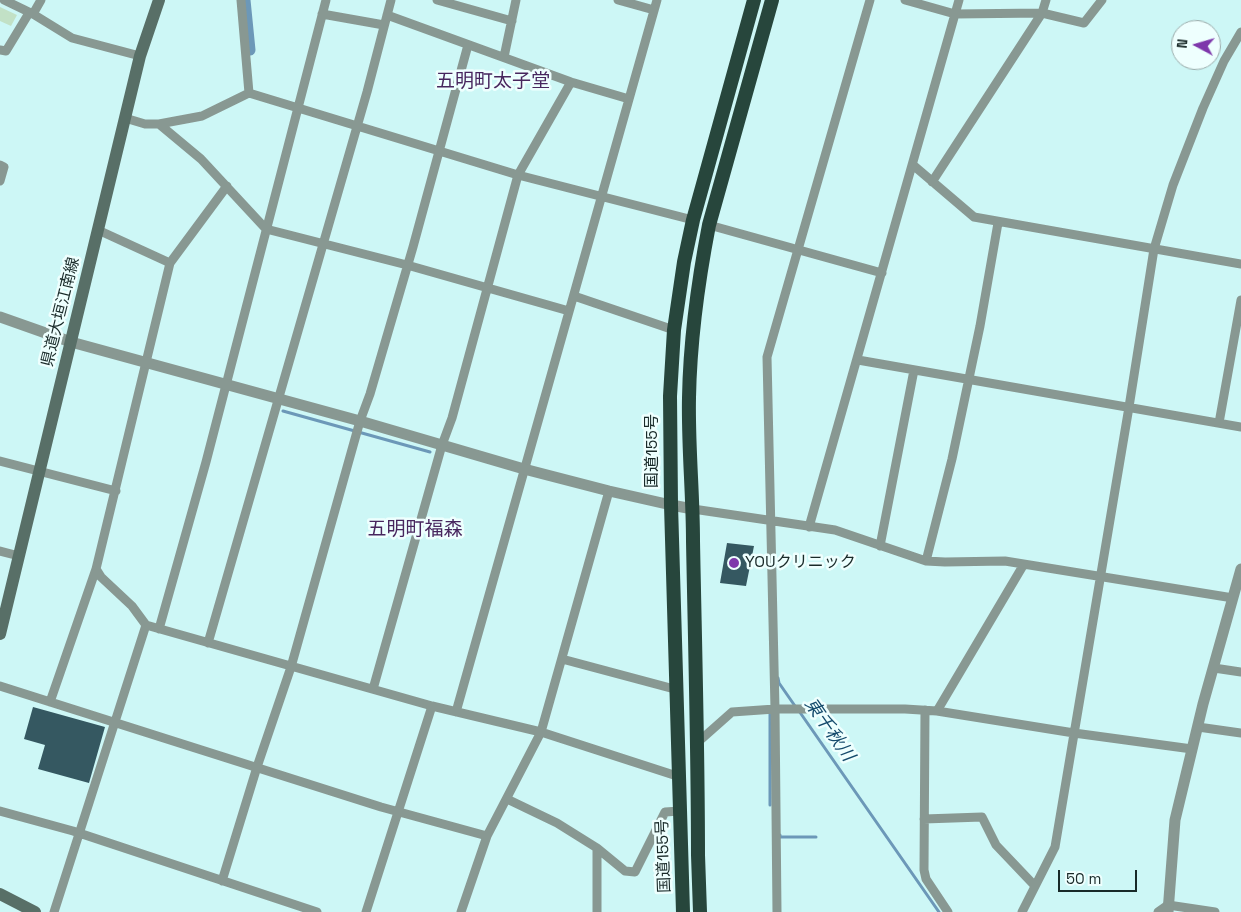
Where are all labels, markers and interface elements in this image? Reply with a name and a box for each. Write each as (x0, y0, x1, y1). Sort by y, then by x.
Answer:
north arrow (1171, 20, 1221, 70)
text: N (1173, 38, 1192, 49)
district label: 五明町太子堂 (436, 71, 550, 93)
street label: 県道大垣江南線 (38, 255, 84, 369)
street label: 国道155号 (643, 414, 663, 488)
district label: 五明町福森 (368, 519, 462, 541)
place label: YOUクリニック (745, 553, 856, 573)
marker: YOUクリニック (727, 556, 741, 570)
water label: 東千秋川 (800, 694, 858, 766)
street label: 国道155号 (653, 819, 675, 893)
scale bar (1061, 860, 1140, 892)
text: 50 m (1066, 869, 1101, 888)

